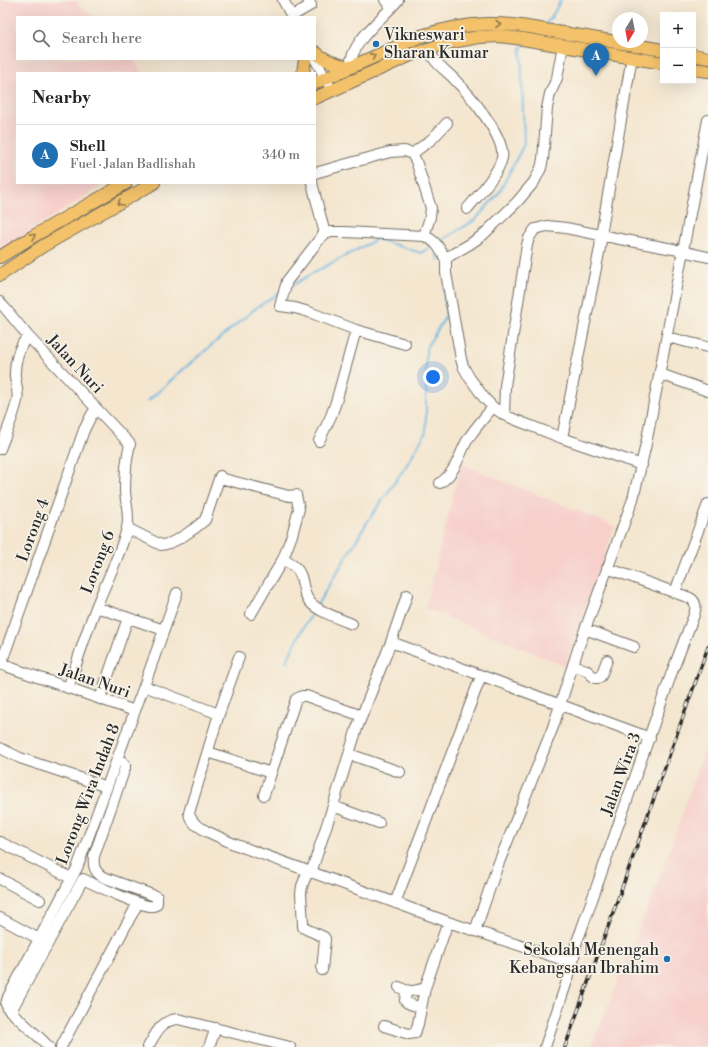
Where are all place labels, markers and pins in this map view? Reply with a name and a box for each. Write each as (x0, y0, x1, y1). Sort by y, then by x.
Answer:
place label: Vikneswari Sharan Kumar (383, 25, 489, 63)
marker: Vikneswari Sharan Kumar (371, 39, 381, 49)
pin: A (583, 43, 609, 76)
place label: Sekolah Menengah Kebangsaan Ibrahim (509, 940, 659, 978)
marker: Sekolah Menengah Kebangsaan Ibrahim (662, 954, 672, 964)

